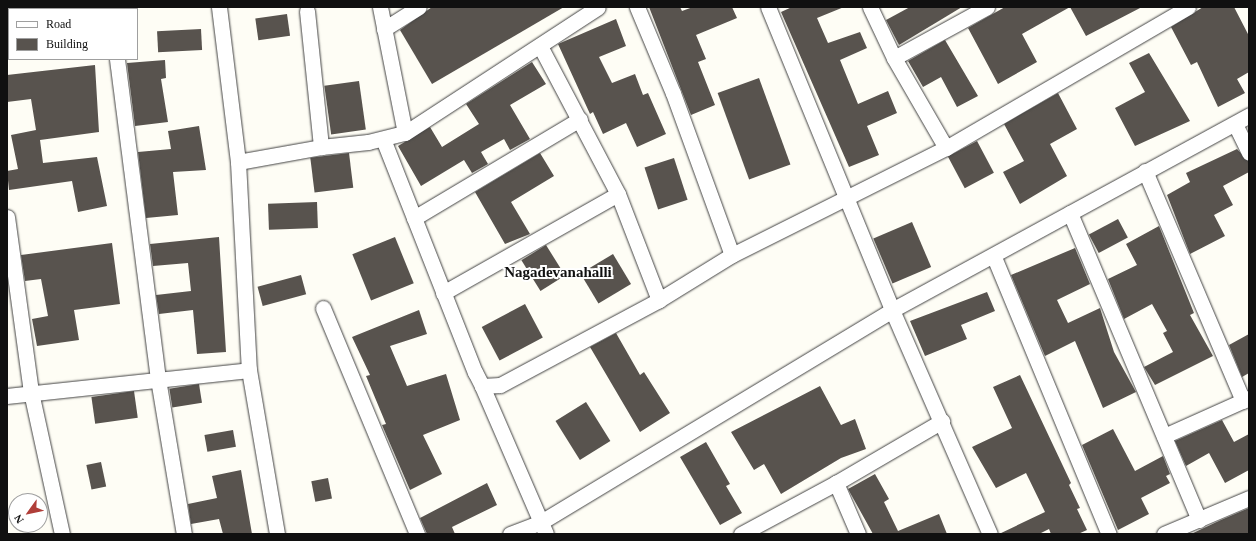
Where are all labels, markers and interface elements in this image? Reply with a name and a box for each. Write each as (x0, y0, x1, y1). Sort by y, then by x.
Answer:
legend (8, 8, 138, 60)
text: Road (46, 17, 71, 31)
text: Building (46, 37, 88, 51)
district label: Nagadevanahalli (504, 264, 612, 282)
north arrow (8, 493, 48, 533)
text: N (12, 512, 26, 526)

